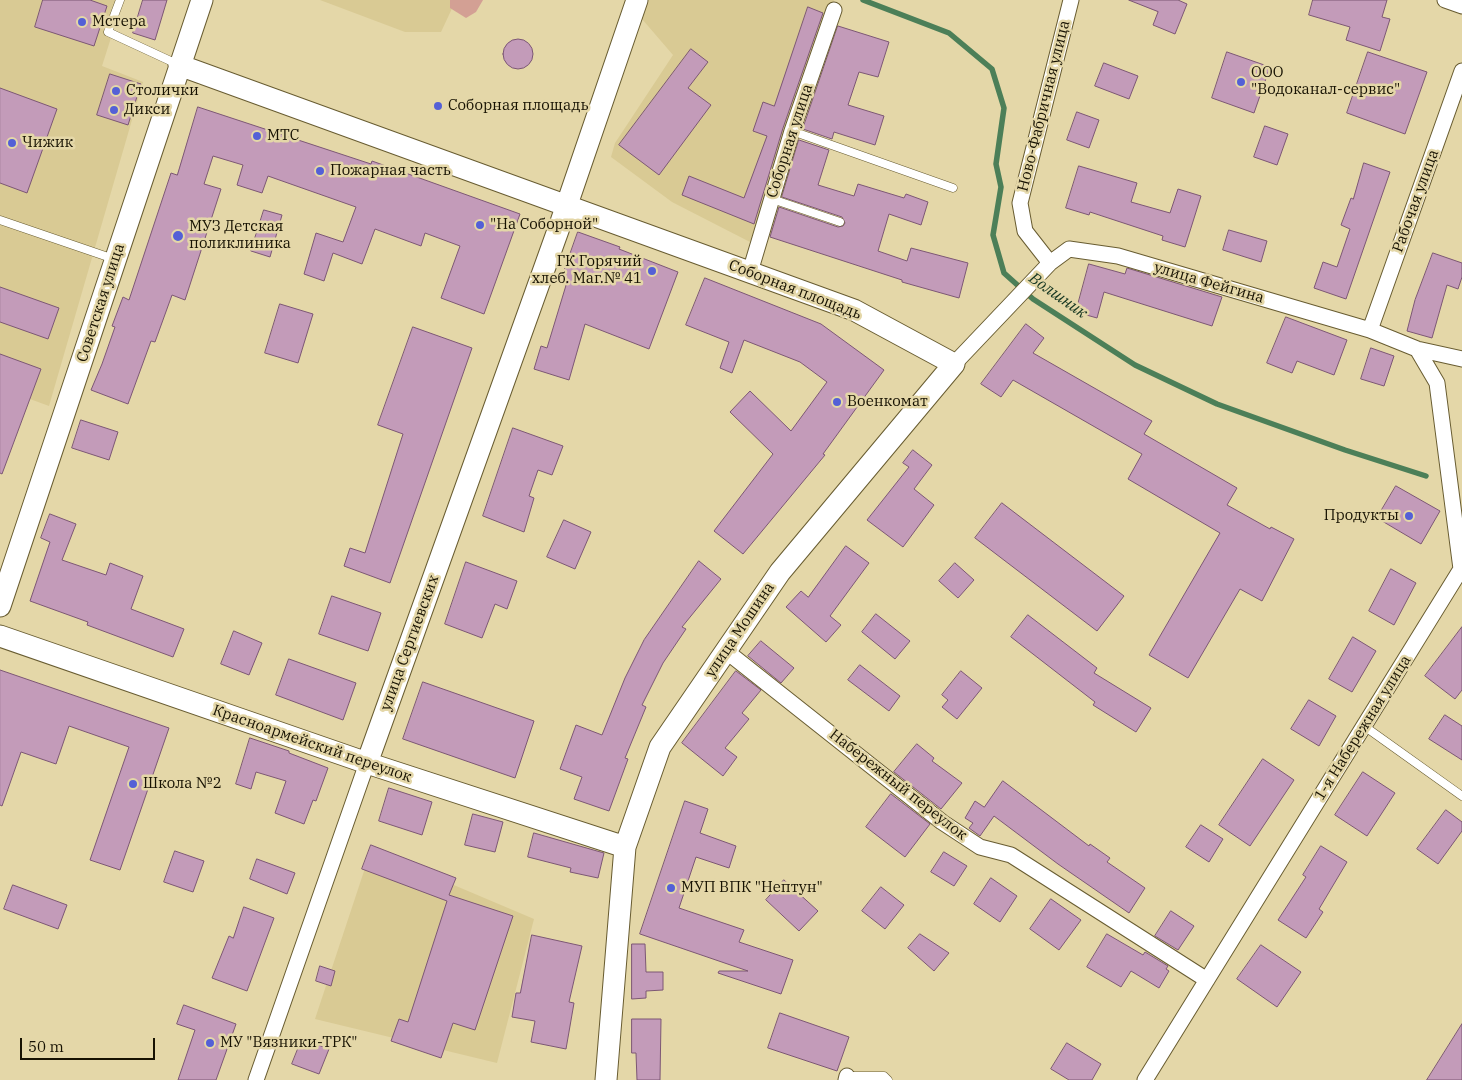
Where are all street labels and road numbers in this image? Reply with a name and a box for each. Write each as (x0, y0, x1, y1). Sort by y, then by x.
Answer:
street label: Ново-Фабричная улица (1014, 19, 1074, 193)
street label: Соборная улица (763, 82, 817, 200)
street label: Рабочая улица (1389, 147, 1443, 255)
street label: Советская улица (73, 241, 129, 365)
street label: Соборная площадь (726, 256, 864, 324)
street label: улица Фейгина (1152, 259, 1266, 307)
street label: улица Сергиевских (377, 573, 443, 713)
street label: улица Мошина (702, 579, 778, 681)
street label: 1-я Набережная улица (1311, 652, 1415, 804)
street label: Красноармейский переулок (210, 701, 414, 787)
street label: Набережный переулок (826, 726, 970, 844)

